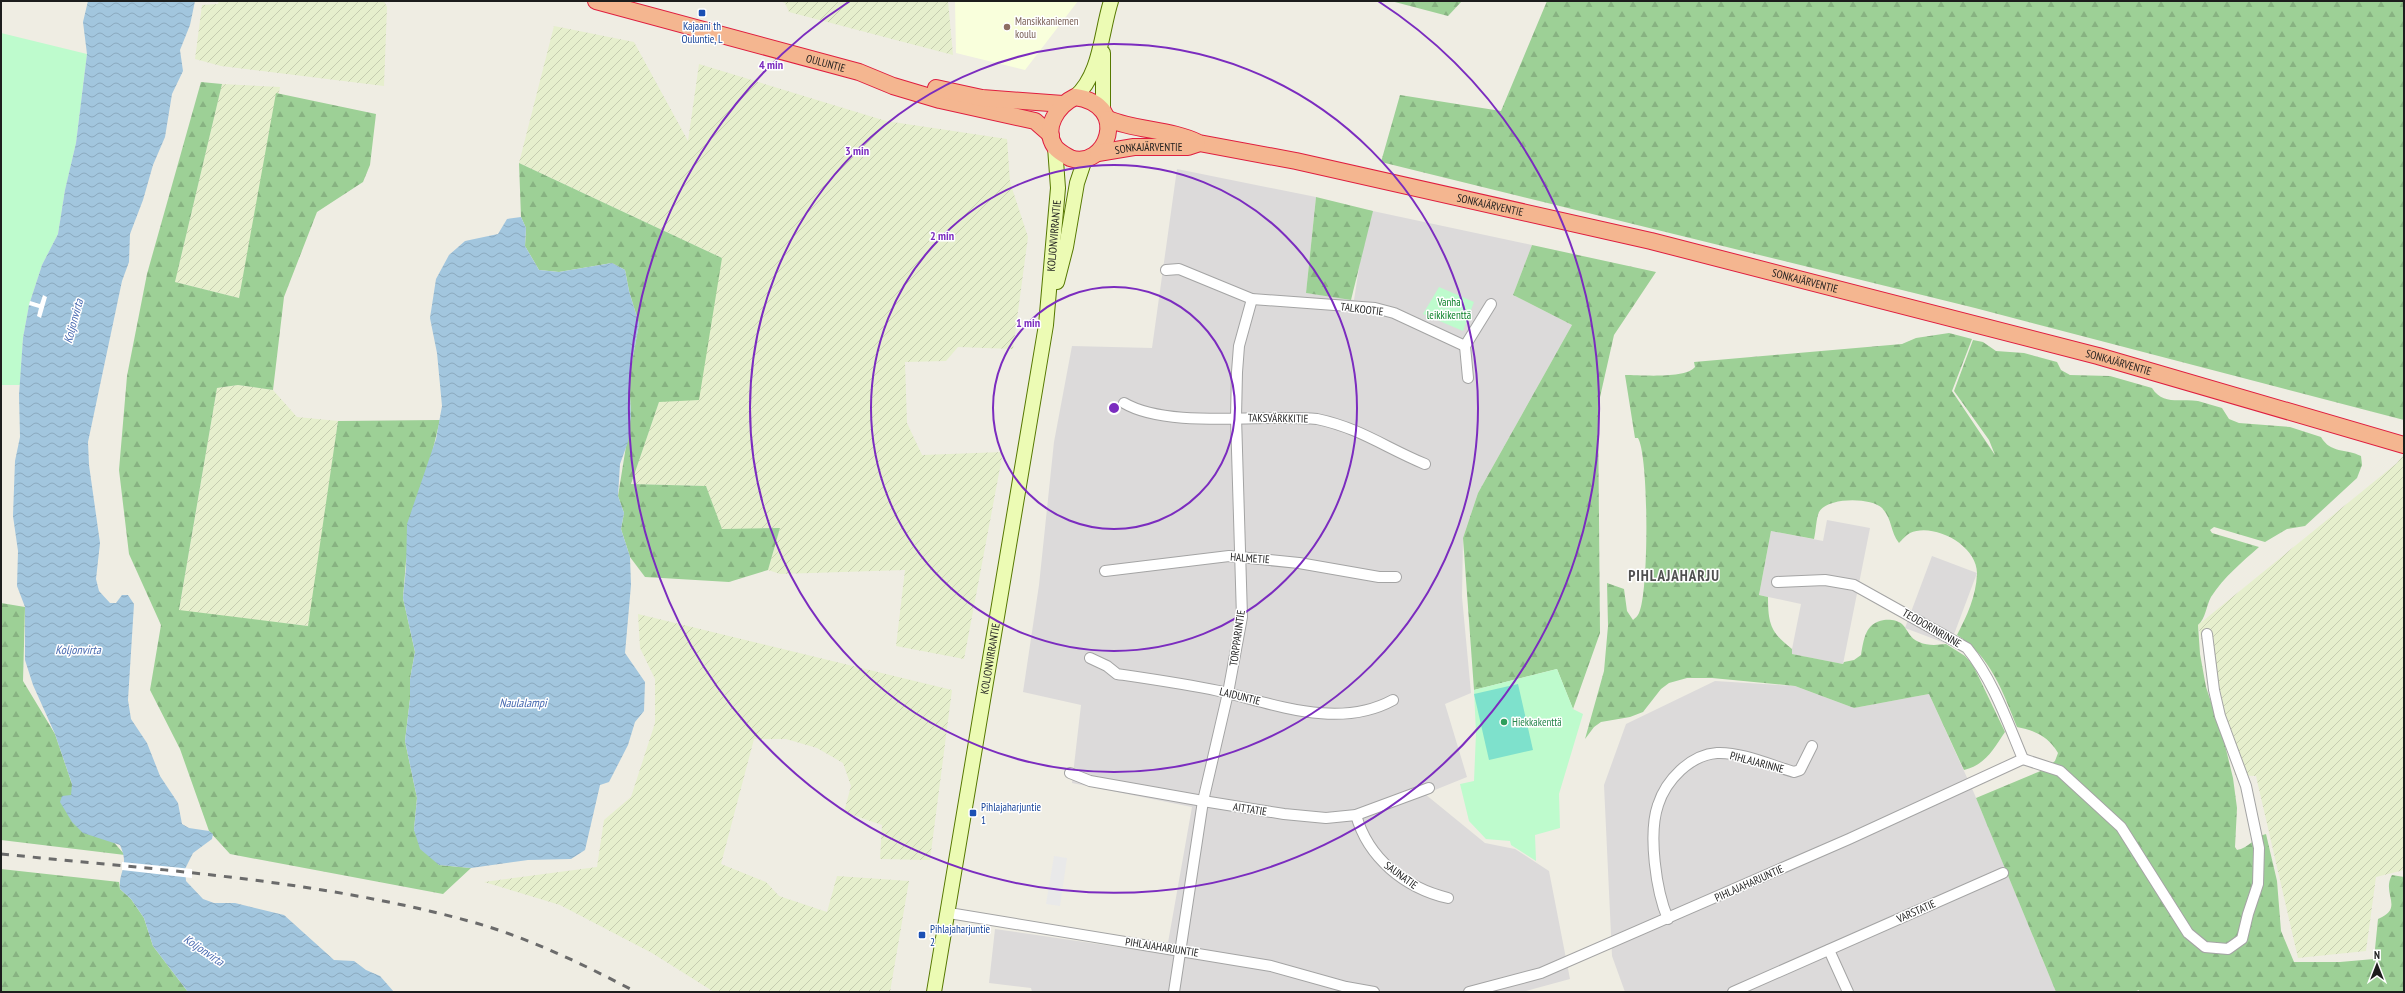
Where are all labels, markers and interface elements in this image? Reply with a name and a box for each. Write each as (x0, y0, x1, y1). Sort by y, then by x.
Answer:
marker: Kajaani th Ouluntie, L (697, 8, 707, 18)
place label: Mansikkaniemen koulu (1015, 14, 1079, 41)
place label: Kajaani th Ouluntie, L (681, 19, 723, 46)
marker: Mansikkaniemen koulu (1002, 22, 1012, 32)
street label: OULUNTIE (805, 51, 847, 75)
text: 4 min (759, 57, 783, 72)
street label: SONKAJÄRVENTIE (1114, 140, 1183, 157)
text: 3 min (845, 143, 869, 158)
street label: SONKAJÄRVENTIE (1456, 190, 1525, 219)
street label: KOLJONVIRRANTIE (1044, 199, 1064, 272)
text: 2 min (930, 228, 954, 243)
street label: SONKAJÄRVENTIE (1770, 265, 1840, 296)
park label: Vanha leikkikenttä (1427, 295, 1471, 322)
water label: Koljonvirta (60, 296, 86, 345)
street label: TALKOOTIE (1340, 299, 1385, 319)
text: 1 min (1016, 315, 1040, 330)
street label: SONKAJÄRVENTIE (2084, 346, 2153, 378)
centre of rings (1107, 401, 1121, 415)
street label: TAKSVÄRKKITIE (1248, 410, 1309, 426)
street label: HALMETIE (1230, 550, 1271, 566)
district label: PIHLAJAHARJU (1628, 566, 1720, 585)
street label: TEODORINRINNE (1900, 606, 1964, 651)
street label: TORPPARINTIE (1226, 609, 1248, 667)
street label: KOLJONVIRRANTIE (977, 622, 1003, 695)
water label: Koljonvirta (55, 642, 102, 657)
street label: LAIDUNTIE (1218, 684, 1262, 708)
water label: Naulalampi (499, 695, 548, 710)
place label: Hiekkakenttä (1512, 715, 1562, 729)
marker: Hiekkakenttä (1499, 717, 1509, 727)
street label: PIHLAJARINNE (1728, 748, 1786, 776)
street label: AITTATIE (1232, 799, 1268, 819)
place label: Pihlajaharjuntie 1 (981, 800, 1042, 827)
marker: Pihlajaharjuntie 1 (968, 808, 978, 818)
street label: SAUNATIE (1381, 858, 1421, 892)
street label: PIHLAJAHARJUNTIE (1712, 861, 1786, 904)
street label: VARSTATIE (1894, 896, 1938, 926)
place label: Pihlajaharjuntie 2 (930, 922, 991, 949)
marker: Pihlajaharjuntie 2 (917, 930, 927, 940)
water label: Koljonvirta (181, 931, 228, 970)
street label: PIHLAJAHARJUNTIE (1124, 934, 1200, 960)
north arrow (2357, 945, 2397, 985)
text: N (2374, 948, 2380, 962)

